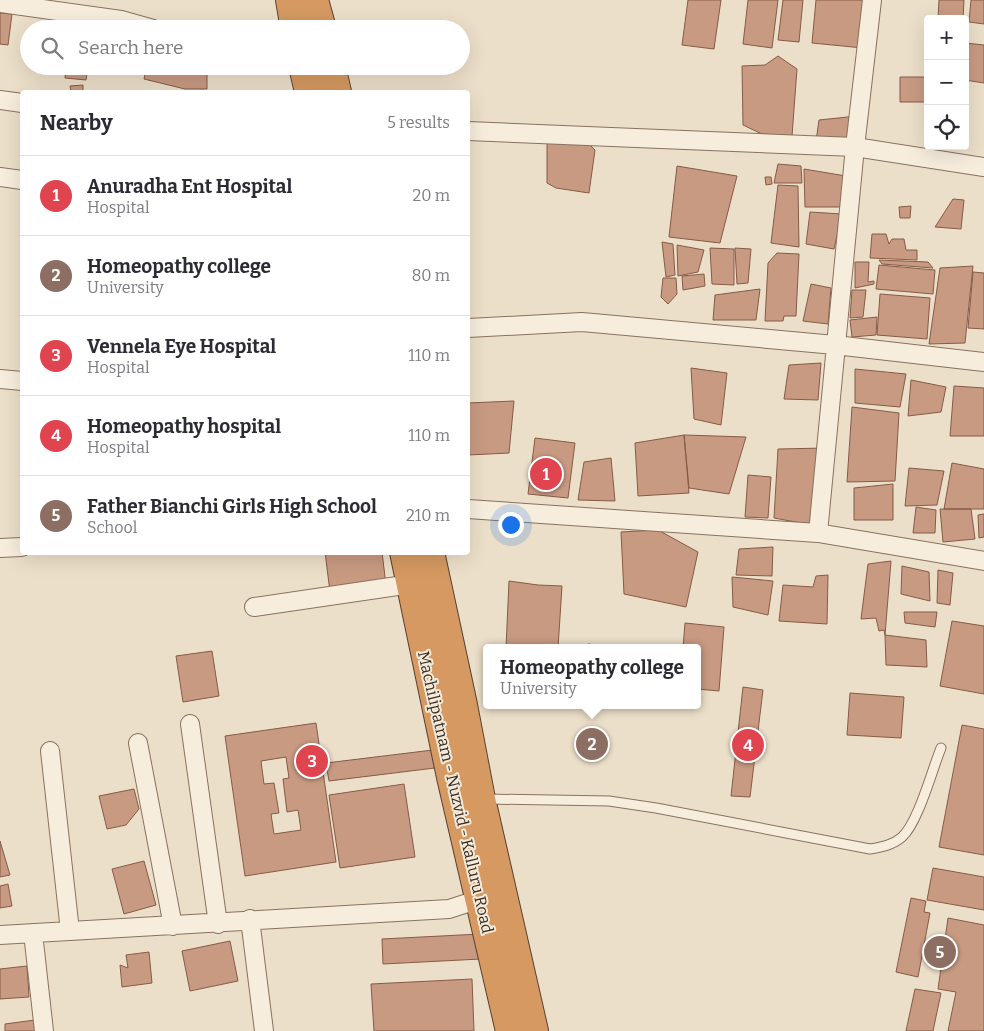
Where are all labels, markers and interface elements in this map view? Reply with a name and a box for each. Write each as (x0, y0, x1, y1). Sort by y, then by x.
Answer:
map controls (924, 15, 969, 150)
button: + (924, 15, 969, 60)
search box (20, 20, 470, 75)
icon: search (38, 34, 66, 62)
text: Search here (78, 36, 183, 59)
button: − (924, 60, 969, 105)
button: locate (924, 105, 969, 150)
text: Nearby (40, 110, 113, 136)
text: 5 results (387, 113, 450, 132)
text: Anuradha Ent Hospital (87, 175, 292, 198)
text: 1 (53, 186, 59, 205)
text: 20 m (413, 186, 450, 205)
text: Hospital (87, 198, 150, 217)
text: Homeopathy college (87, 255, 271, 278)
text: 2 (51, 266, 61, 285)
text: 80 m (412, 266, 450, 285)
text: University (87, 278, 164, 297)
text: Vennela Eye Hospital (87, 335, 276, 358)
text: 3 (51, 346, 61, 365)
text: 110 m (408, 346, 450, 365)
text: Hospital (87, 358, 150, 377)
text: Homeopathy hospital (87, 415, 281, 438)
text: 4 (51, 426, 61, 445)
text: 110 m (408, 426, 450, 445)
text: Hospital (87, 438, 150, 457)
pin: 1 (530, 455, 562, 493)
text: Father Bianchi Girls High School (87, 495, 377, 518)
text: 5 (52, 506, 60, 525)
text: 210 m (406, 506, 450, 525)
your location (498, 512, 524, 538)
text: School (87, 518, 137, 537)
popup (483, 644, 701, 709)
street label: Machilipatnam - Nuzvid - Kalluru Road (414, 649, 497, 936)
text: Homeopathy college (500, 656, 684, 679)
text: University (500, 679, 577, 698)
pin: 2 (576, 725, 608, 763)
pin: 4 (732, 726, 764, 764)
pin: 3 (296, 742, 328, 780)
pin: 5 (924, 933, 956, 971)

